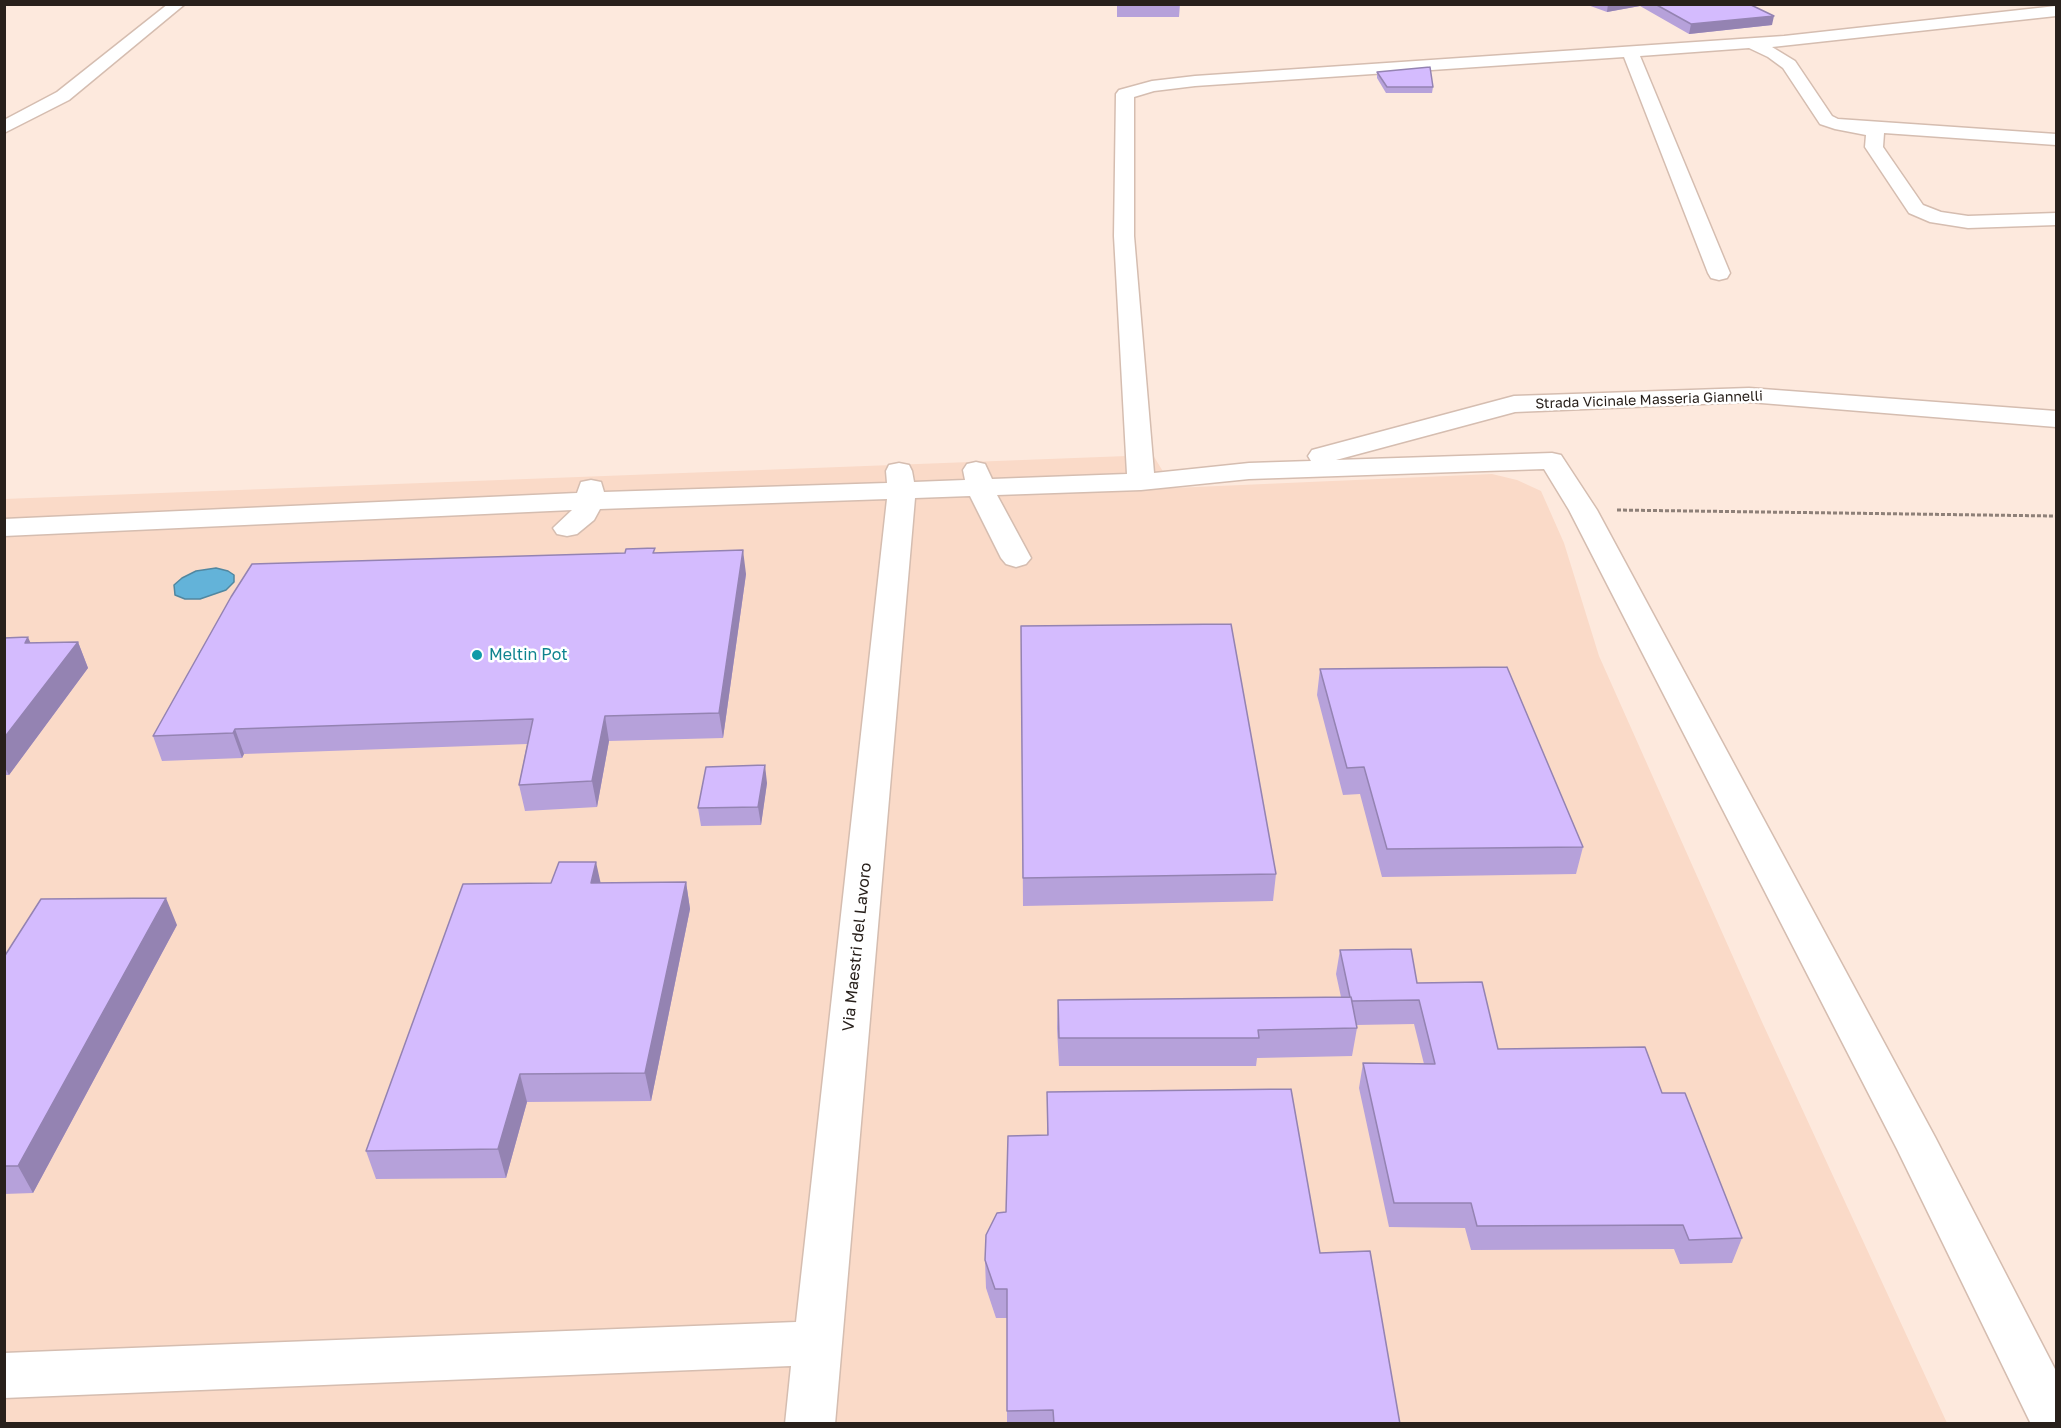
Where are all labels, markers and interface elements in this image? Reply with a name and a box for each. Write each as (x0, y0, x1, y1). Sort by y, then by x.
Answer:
street label: Strada Vicinale Masseria Giannelli (1535, 388, 1763, 412)
place label: Meltin Pot (489, 645, 568, 665)
marker: Meltin Pot (470, 648, 484, 662)
street label: Via Maestri del Lavoro (839, 862, 875, 1032)

